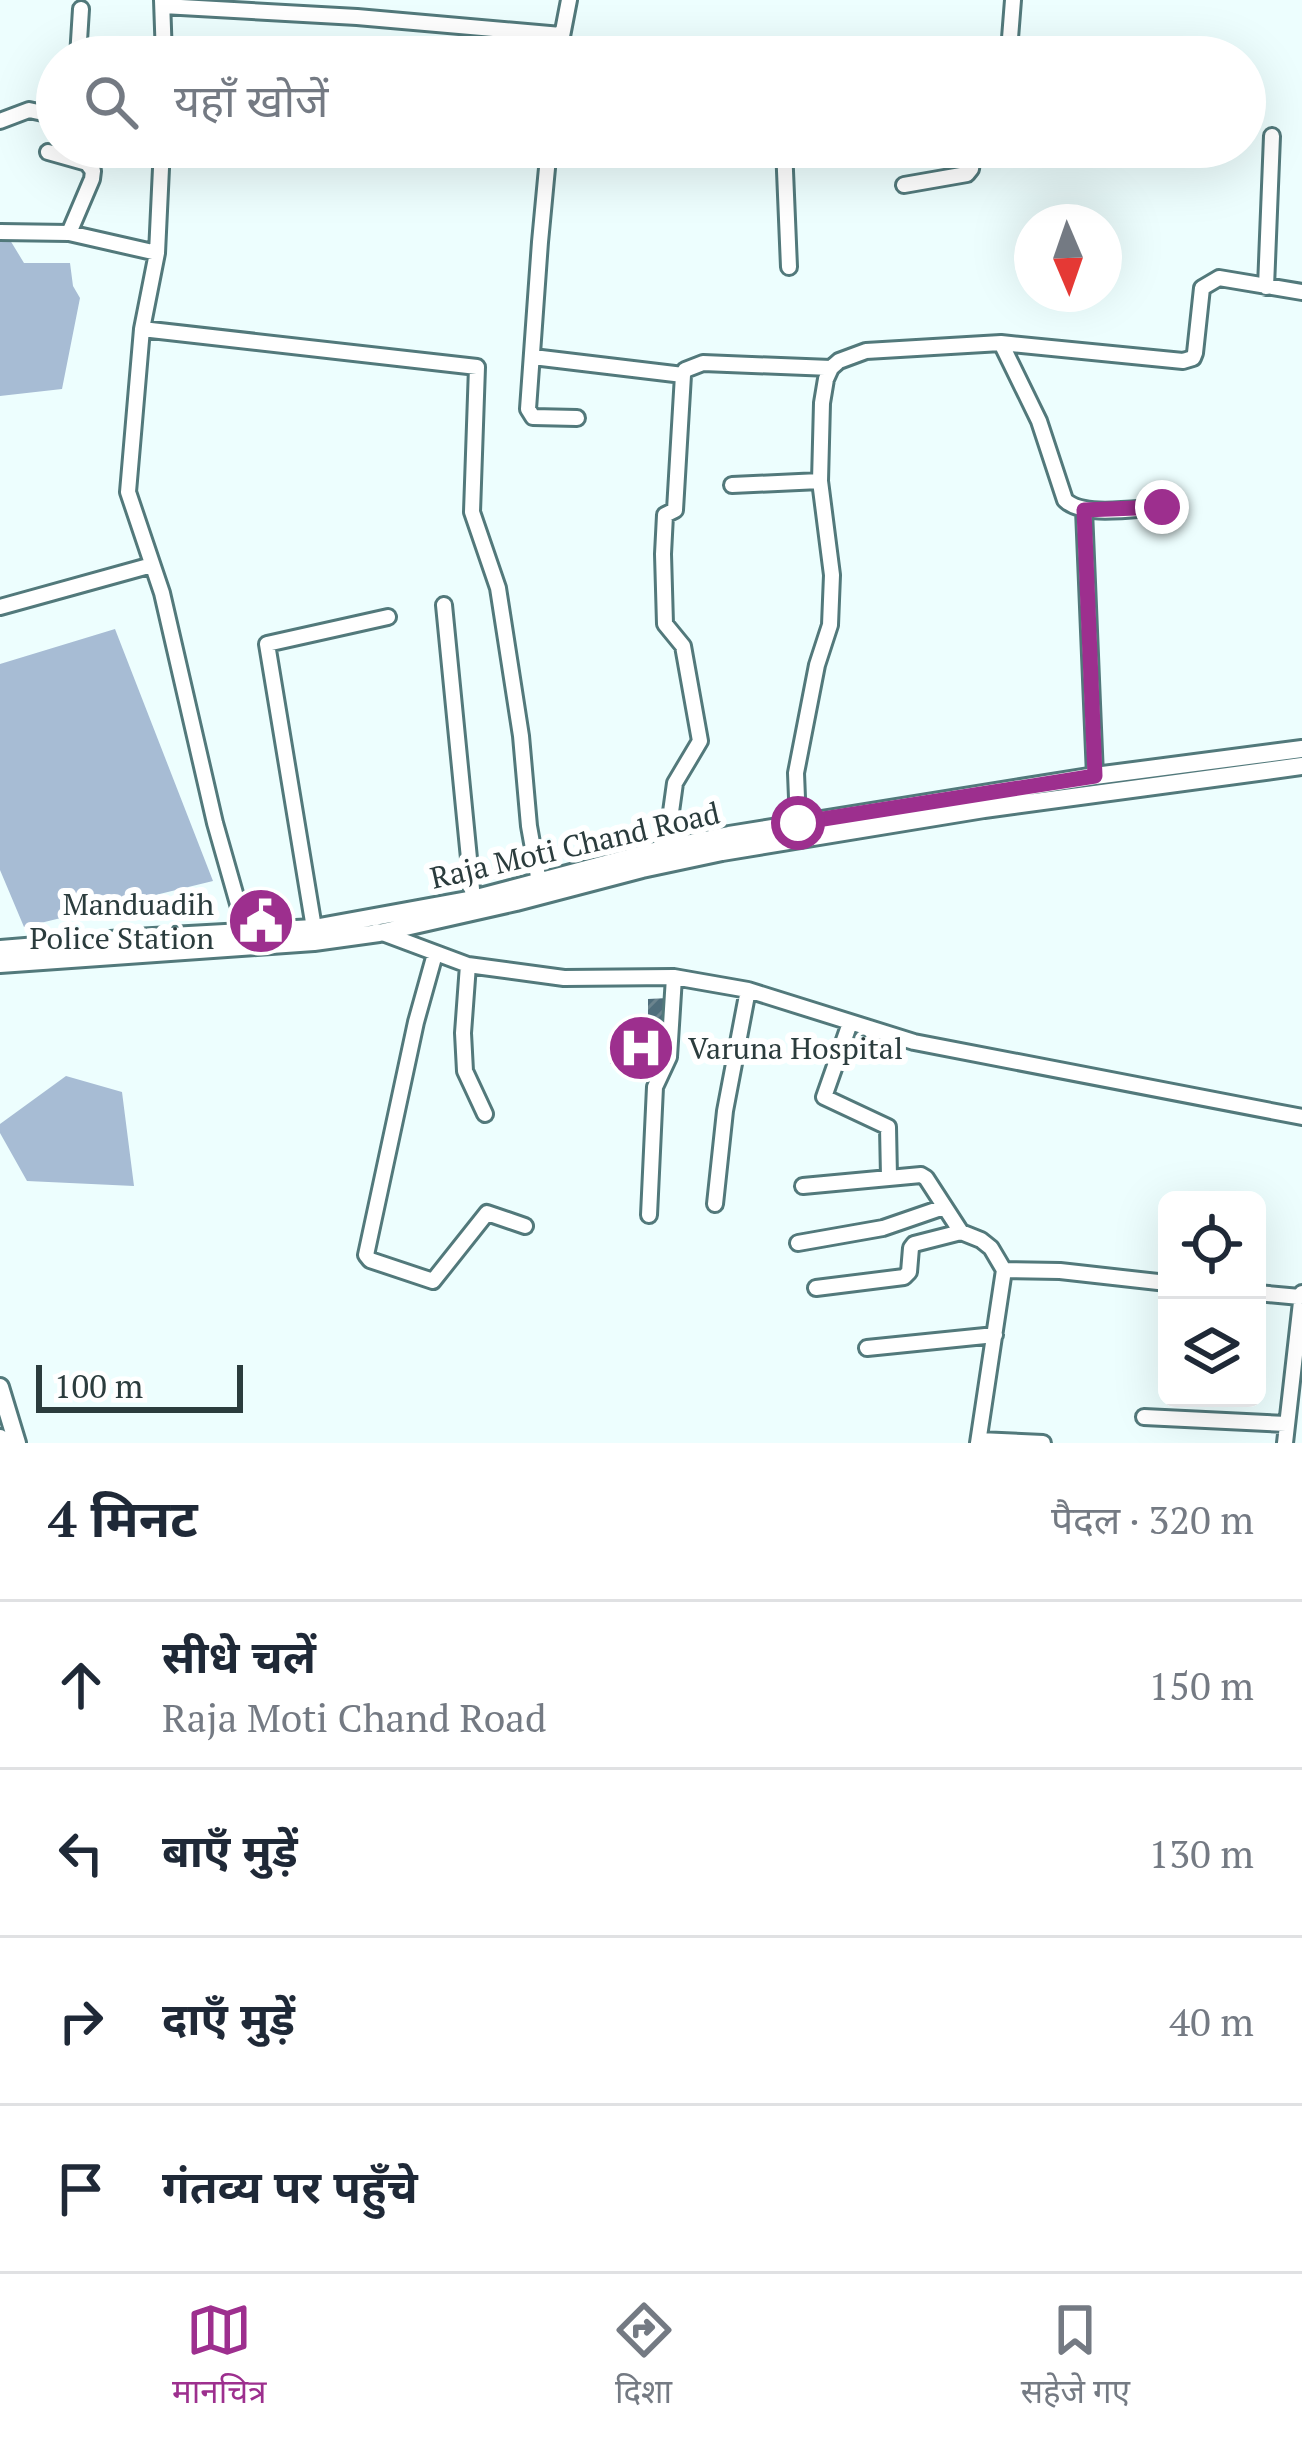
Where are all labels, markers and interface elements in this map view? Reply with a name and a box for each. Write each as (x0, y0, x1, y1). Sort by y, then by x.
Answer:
search box (36, 36, 1266, 168)
icon: search (78, 69, 144, 135)
text: यहाँ खोजें (174, 70, 328, 130)
north arrow (1014, 204, 1122, 312)
route end (1135, 480, 1189, 534)
street label: Raja Moti Chand Road (426, 792, 724, 898)
route start (771, 796, 825, 850)
place label: Manduadih Police Station (30, 884, 214, 958)
public building icon: Manduadih Police Station (226, 886, 296, 956)
hospital icon: Varuna Hospital (606, 1013, 676, 1083)
place label: Varuna Hospital (688, 1028, 903, 1068)
map controls (1158, 1191, 1266, 1407)
button: locate (1158, 1191, 1266, 1299)
button: layers (1158, 1299, 1266, 1407)
scale bar (36, 1359, 243, 1412)
text: 100 m (54, 1364, 143, 1407)
text: 4 मिनट (48, 1484, 198, 1552)
text: पैदल · 320 m (1051, 1493, 1254, 1545)
text: सीधे चलें (162, 1626, 316, 1686)
icon: ahead (48, 1652, 114, 1718)
text: 150 m (1149, 1659, 1254, 1711)
text: Raja Moti Chand Road (162, 1691, 547, 1743)
icon: left (48, 1820, 114, 1886)
text: बाएँ मुड़ें (162, 1820, 298, 1880)
text: 130 m (1149, 1827, 1254, 1879)
icon: right (48, 1988, 114, 2054)
text: दाएँ मुड़ें (162, 1988, 295, 2048)
text: 40 m (1169, 1995, 1254, 2047)
icon: arrive (48, 2156, 114, 2222)
text: गंतव्य पर पहुँचे (162, 2156, 418, 2216)
tab: मानचित्र (172, 2297, 266, 2416)
tab: दिशा (611, 2297, 677, 2416)
tab: सहेजे गए (1021, 2297, 1130, 2416)

